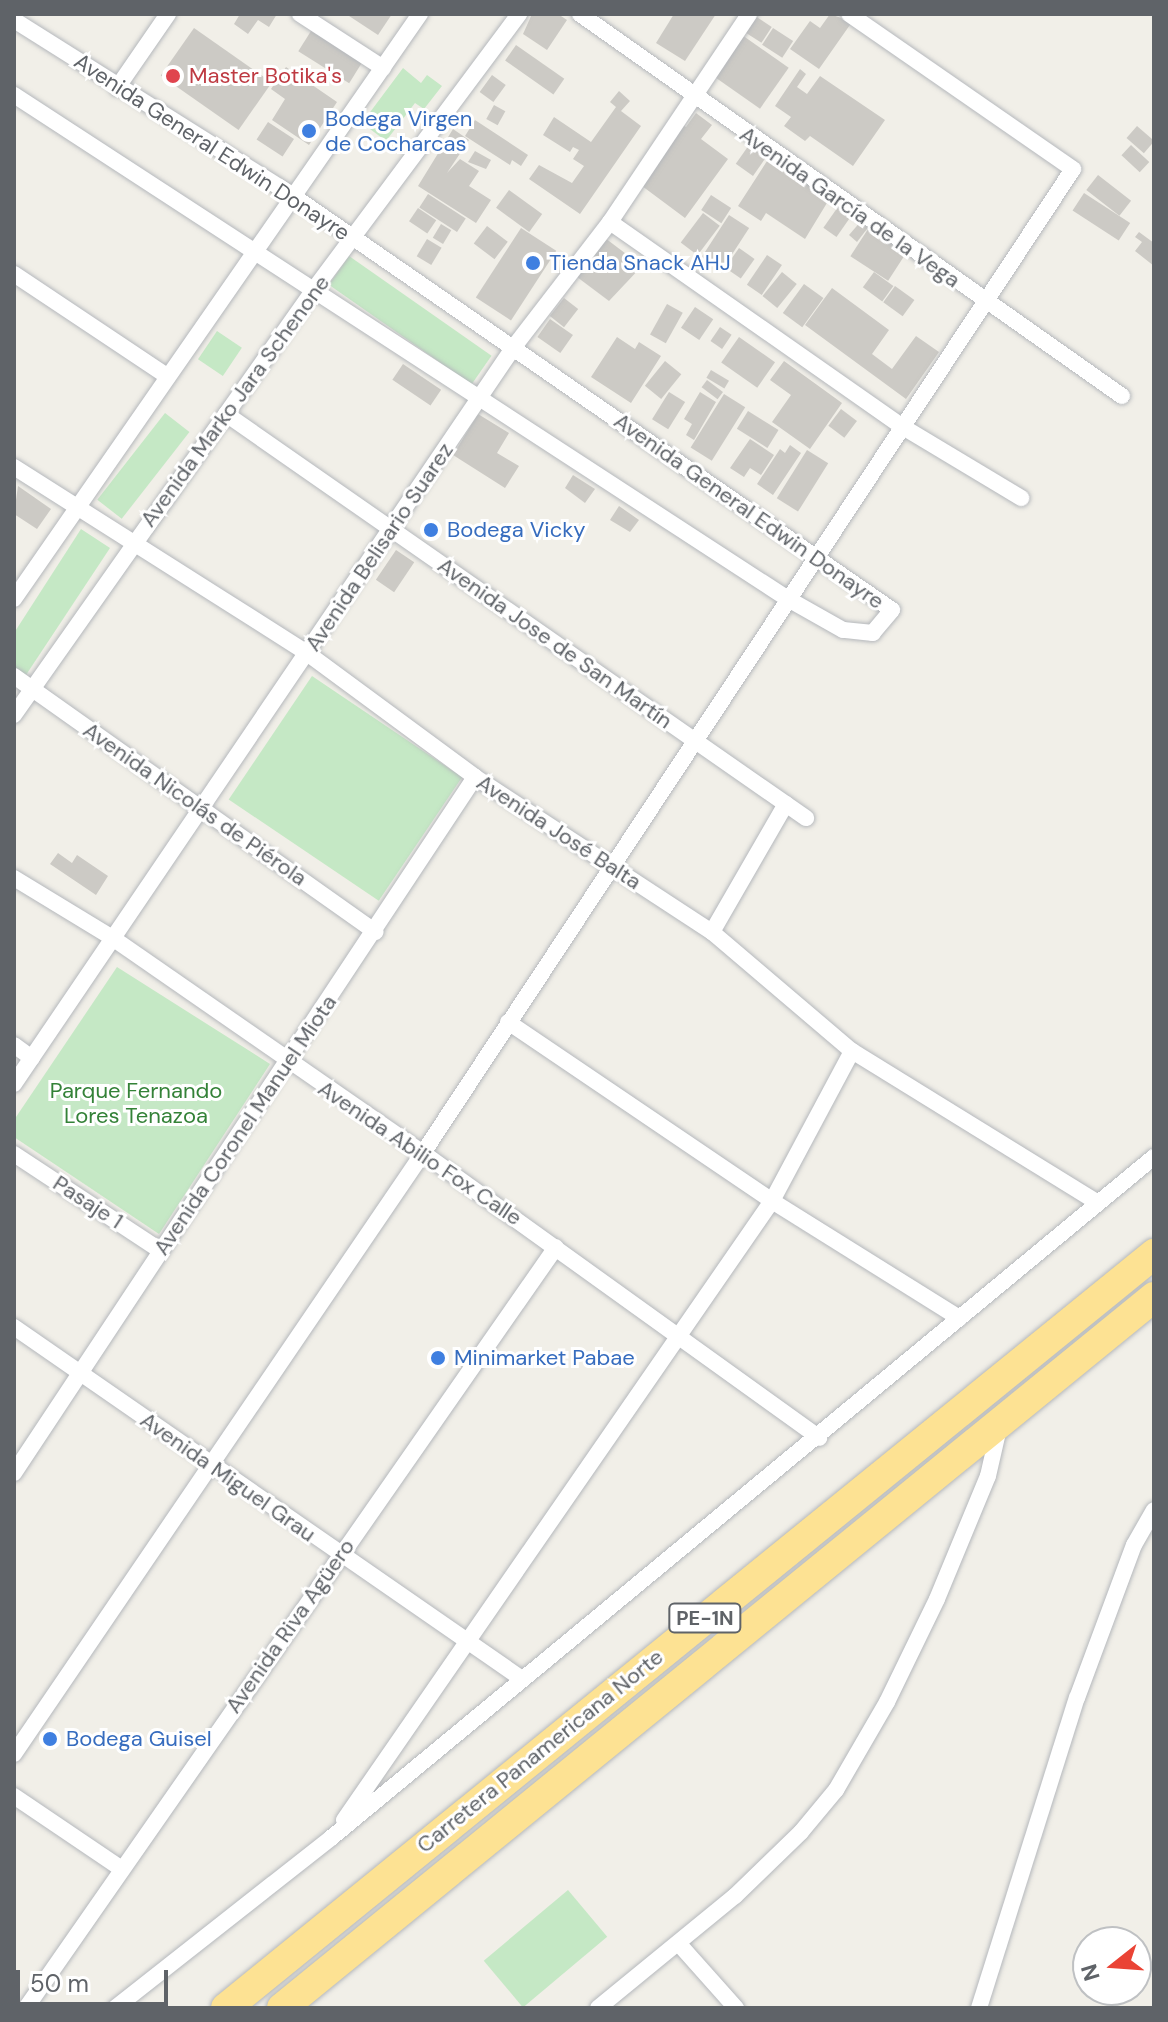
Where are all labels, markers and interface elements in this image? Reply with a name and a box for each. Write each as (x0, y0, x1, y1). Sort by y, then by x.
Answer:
street label: Avenida General Edwin Donayre (69, 48, 355, 246)
place label: Master Botika's (189, 63, 342, 89)
marker: Master Botika's (164, 67, 182, 85)
place label: Bodega Virgen de Cocharcas (325, 105, 472, 156)
street label: Avenida García de la Vega (735, 121, 965, 293)
marker: Bodega Virgen de Cocharcas (300, 122, 318, 140)
place label: Tienda Snack AHJ (549, 250, 731, 276)
marker: Tienda Snack AHJ (524, 254, 542, 272)
street label: Avenida Marko Jara Schenone (135, 270, 335, 532)
street label: Avenida General Edwin Donayre (609, 407, 889, 615)
street label: Avenida Belisario Suarez (299, 438, 459, 656)
place label: Bodega Vicky (447, 517, 586, 543)
marker: Bodega Vicky (422, 521, 440, 539)
street label: Avenida Jose de San Martín (433, 552, 677, 734)
street label: Avenida Nicolás de Piérola (78, 717, 312, 891)
street label: Avenida José Balta (472, 769, 646, 895)
street label: Avenida Coronel Manuel Miota (148, 990, 342, 1260)
street label: Avenida Abilio Fox Calle (313, 1075, 527, 1231)
park label: Parque Fernando Lores Tenazoa (50, 1077, 222, 1128)
street label: Pasaje 1 (48, 1170, 128, 1234)
place label: Minimarket Pabae (454, 1345, 635, 1371)
marker: Minimarket Pabae (429, 1349, 447, 1367)
street label: Avenida Miguel Grau (135, 1407, 321, 1547)
street label: Avenida Riva Agüero (220, 1534, 360, 1718)
road number: PE-1N (667, 1602, 743, 1634)
street label: Carretera Panamericana Norte (412, 1644, 668, 1858)
place label: Bodega Guisel (66, 1726, 212, 1752)
marker: Bodega Guisel (41, 1730, 59, 1748)
north arrow (1072, 1926, 1152, 2006)
scale bar (20, 1954, 172, 2004)
text: N (1074, 1961, 1107, 1984)
text: 50 m (30, 1968, 89, 1999)

